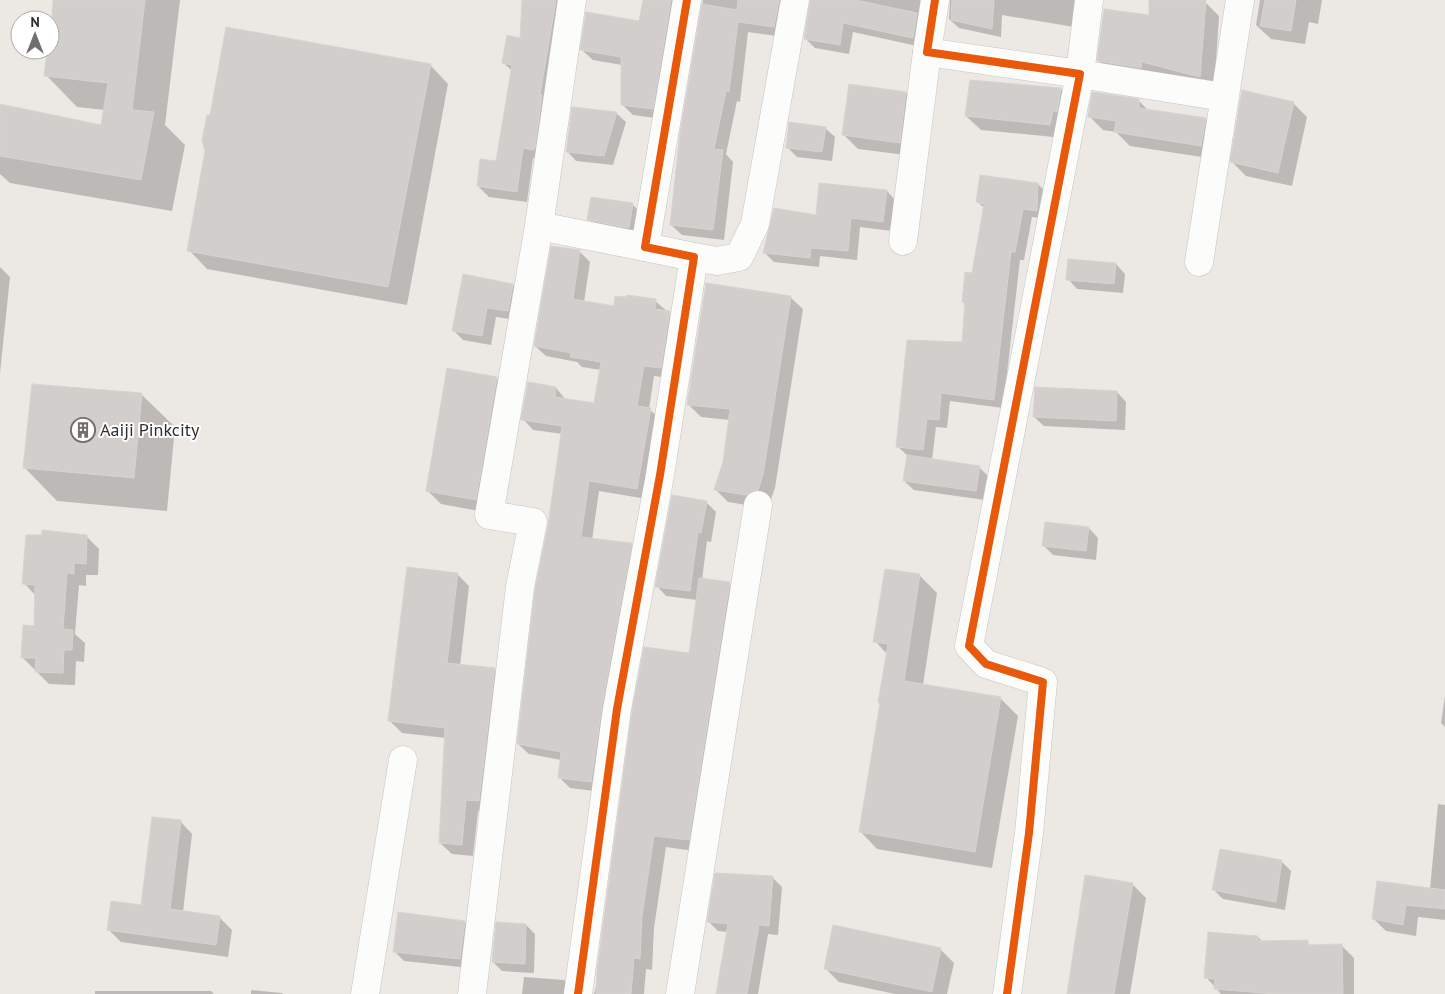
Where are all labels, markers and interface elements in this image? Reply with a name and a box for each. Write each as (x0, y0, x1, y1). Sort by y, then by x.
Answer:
north arrow (10, 10, 60, 60)
text: N (30, 13, 40, 31)
building icon: Aaiji Pinkcity (70, 417, 96, 443)
place label: Aaiji Pinkcity (100, 418, 200, 441)

